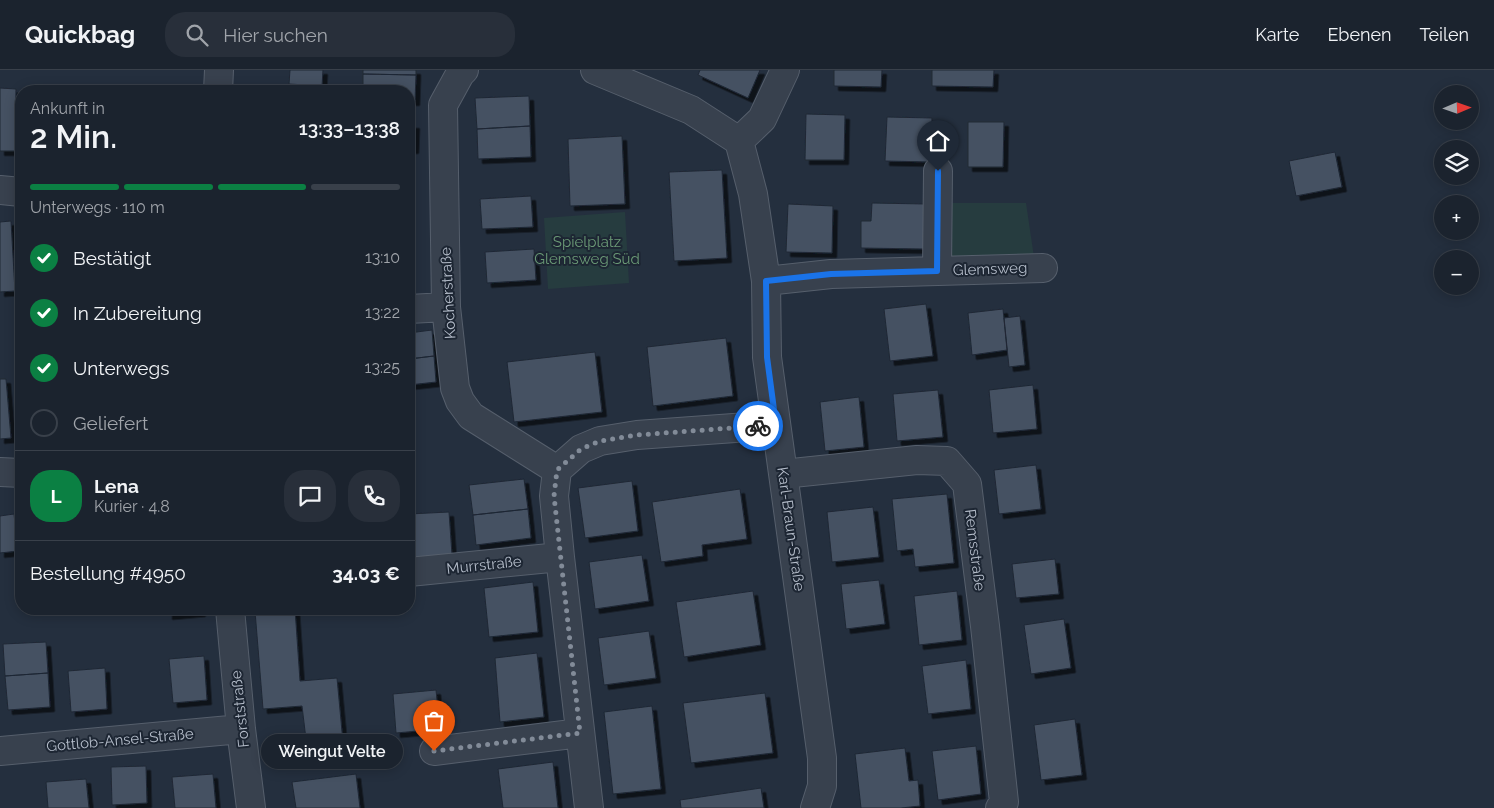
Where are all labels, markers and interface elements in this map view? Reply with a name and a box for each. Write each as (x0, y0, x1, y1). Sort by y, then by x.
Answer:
search box (165, 12, 515, 57)
text: Quickbag (25, 20, 135, 49)
icon: search (183, 21, 211, 49)
text: Hier suchen (223, 24, 328, 46)
text: Karte (1255, 24, 1299, 45)
text: Ebenen (1327, 24, 1392, 45)
text: Teilen (1420, 24, 1469, 45)
north arrow (1434, 85, 1479, 130)
map controls (1434, 85, 1479, 295)
text: Ankunft in (30, 99, 105, 118)
text: 13:33–13:38 (299, 117, 400, 139)
text: 2 Min. (30, 118, 117, 155)
pin (917, 120, 959, 171)
icon: home (924, 127, 952, 155)
button: layers (1434, 140, 1479, 185)
button: + (1434, 195, 1479, 240)
text: Unterwegs · 110 m (30, 198, 165, 217)
park label: Spielplatz Glemsweg Süd (534, 233, 640, 268)
icon: check (30, 244, 58, 272)
street label: Kocherstraße (437, 246, 459, 339)
text: Bestätigt (73, 247, 151, 269)
text: 13:10 (365, 248, 400, 267)
button: − (1434, 250, 1479, 295)
street label: Glemsweg (952, 259, 1028, 279)
icon: check (30, 299, 58, 327)
text: In Zubereitung (73, 302, 202, 324)
text: 13:22 (365, 303, 400, 322)
icon: check (30, 354, 58, 382)
text: Unterwegs (73, 357, 169, 379)
text: 13:25 (365, 358, 400, 377)
courier (733, 401, 783, 451)
text: Geliefert (73, 412, 148, 434)
icon: bike (744, 412, 772, 440)
street label: Karl-Braun-Straße (773, 466, 809, 592)
button: chat (284, 470, 336, 522)
button: phone (348, 470, 400, 522)
text: Lena (94, 475, 139, 497)
text: L (50, 485, 62, 507)
text: Kurier · 4.8 (94, 497, 170, 516)
street label: Remsstraße (961, 508, 989, 592)
street label: Murrstraße (446, 552, 523, 578)
text: Bestellung #4950 (30, 562, 186, 584)
text: 34.03 € (332, 562, 400, 584)
street label: Forststraße (227, 669, 253, 749)
pin (413, 700, 455, 751)
icon: bag (420, 707, 448, 735)
street label: Gottlob-Ansel-Straße (46, 725, 195, 755)
callout: Weingut Velte (262, 734, 404, 768)
text: Weingut Velte (278, 742, 386, 761)

